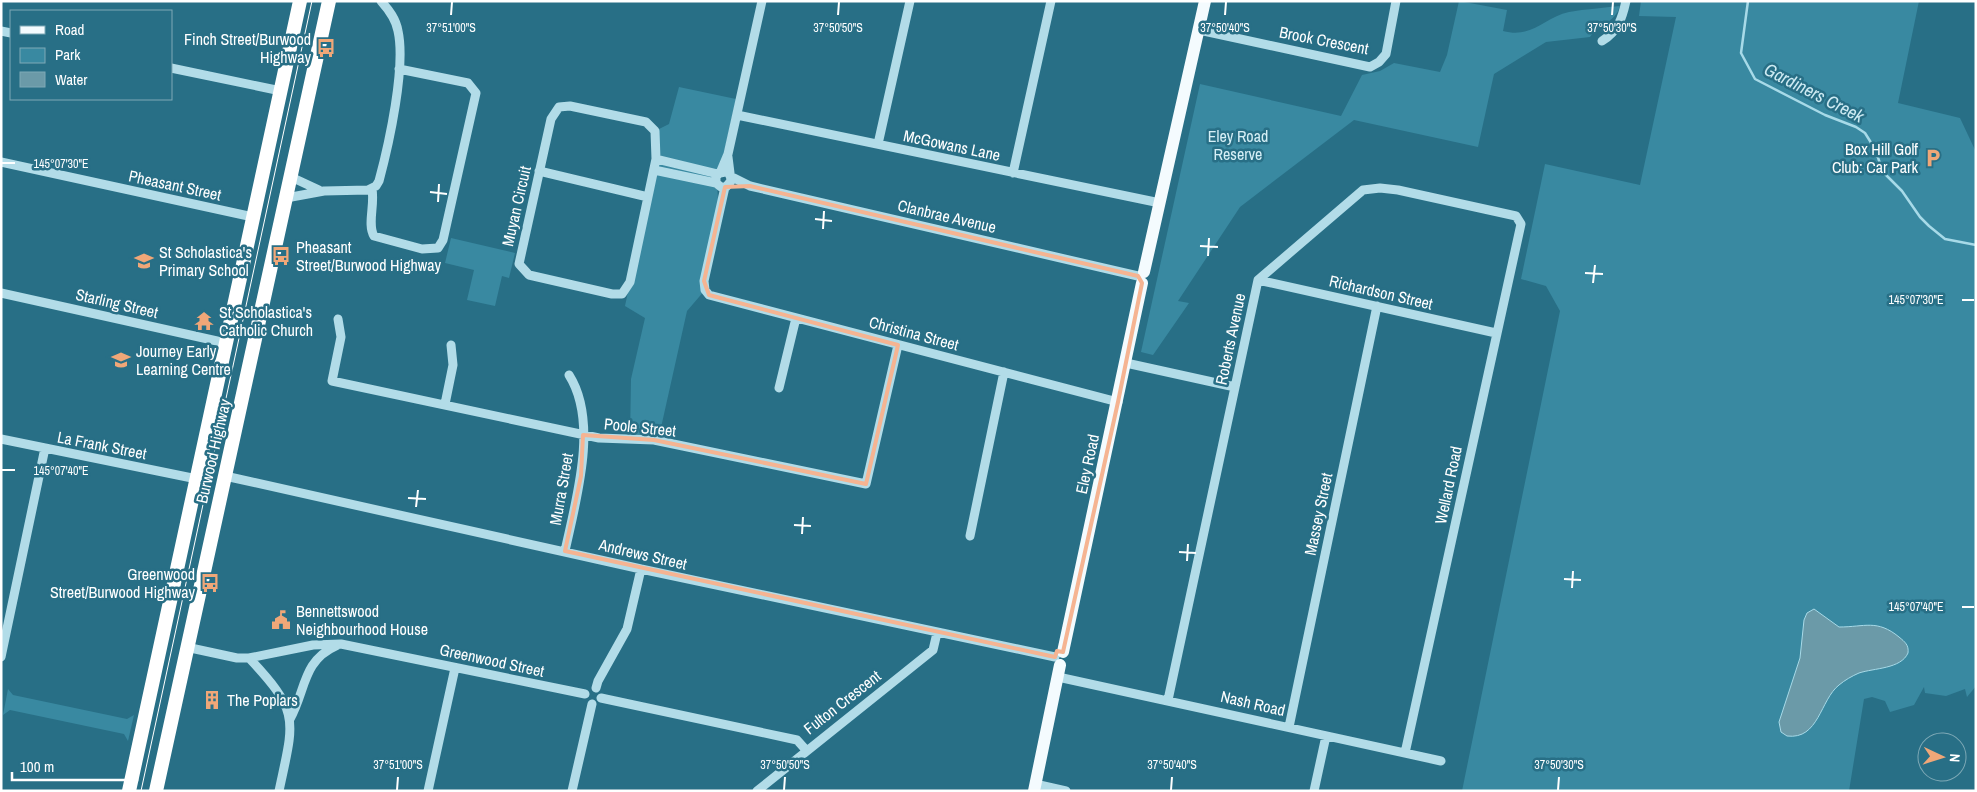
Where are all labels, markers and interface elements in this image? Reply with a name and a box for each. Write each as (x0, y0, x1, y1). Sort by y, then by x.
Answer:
legend (10, 10, 172, 100)
text: Road (55, 19, 84, 40)
text: 37°51'00"S (426, 20, 476, 36)
text: 37°50'50"S (813, 20, 863, 36)
text: 37°50'40"S (1200, 20, 1250, 36)
text: 37°50'30"S (1587, 20, 1637, 36)
street label: Brook Crescent (1278, 21, 1371, 59)
place label: Finch Street/Burwood Highway (184, 28, 311, 68)
bus stop icon: Finch Street/Burwood Highway (315, 37, 337, 59)
text: Park (55, 44, 81, 65)
water label: Gardiners Creek (1760, 57, 1869, 129)
text: Water (55, 69, 87, 90)
street label: McGowans Lane (902, 124, 1002, 166)
park label: Eley Road Reserve (1208, 125, 1268, 165)
place label: Box Hill Golf Club: Car Park (1832, 138, 1918, 178)
parking icon: Box Hill Golf Club: Car Park (1922, 147, 1944, 169)
text: 145°07'30"E (33, 156, 89, 172)
street label: Muyan Circuit (496, 163, 536, 248)
street label: Pheasant Street (127, 164, 224, 206)
street label: Clanbrae Avenue (896, 194, 998, 238)
place label: Pheasant Street/Burwood Highway (296, 236, 442, 276)
place label: St Scholastica's Primary School (159, 241, 252, 281)
bus stop icon: Pheasant Street/Burwood Highway (270, 245, 292, 267)
school or university icon: St Scholastica's Primary School (133, 250, 155, 272)
street label: Richardson Street (1327, 269, 1435, 315)
street label: Starling Street (74, 283, 161, 323)
street label: Roberts Avenue (1210, 291, 1250, 387)
text: 145°07'30"E (1888, 292, 1944, 308)
place label: St Scholastica's Catholic Church (219, 301, 313, 341)
temple icon: St Scholastica's Catholic Church (193, 310, 215, 332)
street label: Christina Street (867, 310, 962, 356)
place label: Journey Early Learning Centre (136, 340, 231, 380)
school or university icon: Journey Early Learning Centre (110, 349, 132, 371)
street label: Burwood Highway (190, 396, 236, 505)
street label: Poole Street (603, 412, 677, 442)
street label: La Frank Street (56, 426, 149, 464)
street label: Eley Road (1070, 432, 1104, 496)
street label: Wellard Road (1429, 444, 1467, 526)
street label: Murra Street (544, 451, 578, 527)
text: 145°07'40"E (33, 463, 89, 479)
street label: Massey Street (1299, 470, 1338, 557)
street label: Andrews Street (596, 533, 690, 575)
place label: Greenwood Street/Burwood Highway (50, 563, 195, 603)
bus stop icon: Greenwood Street/Burwood Highway (199, 572, 221, 594)
text: 145°07'40"E (1888, 599, 1944, 615)
place label: Bennettswood Neighbourhood House (296, 600, 428, 640)
public building icon: Bennettswood Neighbourhood House (270, 609, 292, 631)
street label: Greenwood Street (438, 638, 547, 682)
street label: Fulton Crescent (799, 665, 886, 739)
street label: Nash Road (1219, 685, 1287, 721)
building icon: The Poplars (201, 689, 223, 711)
place label: The Poplars (227, 689, 298, 711)
north arrow (1917, 732, 1967, 782)
scale bar (12, 750, 138, 782)
text: N (1946, 753, 1964, 763)
text: 100 m (20, 756, 54, 777)
text: 37°51'00"S (373, 757, 423, 773)
text: 37°50'50"S (760, 757, 810, 773)
text: 37°50'40"S (1147, 757, 1197, 773)
text: 37°50'30"S (1534, 757, 1584, 773)

